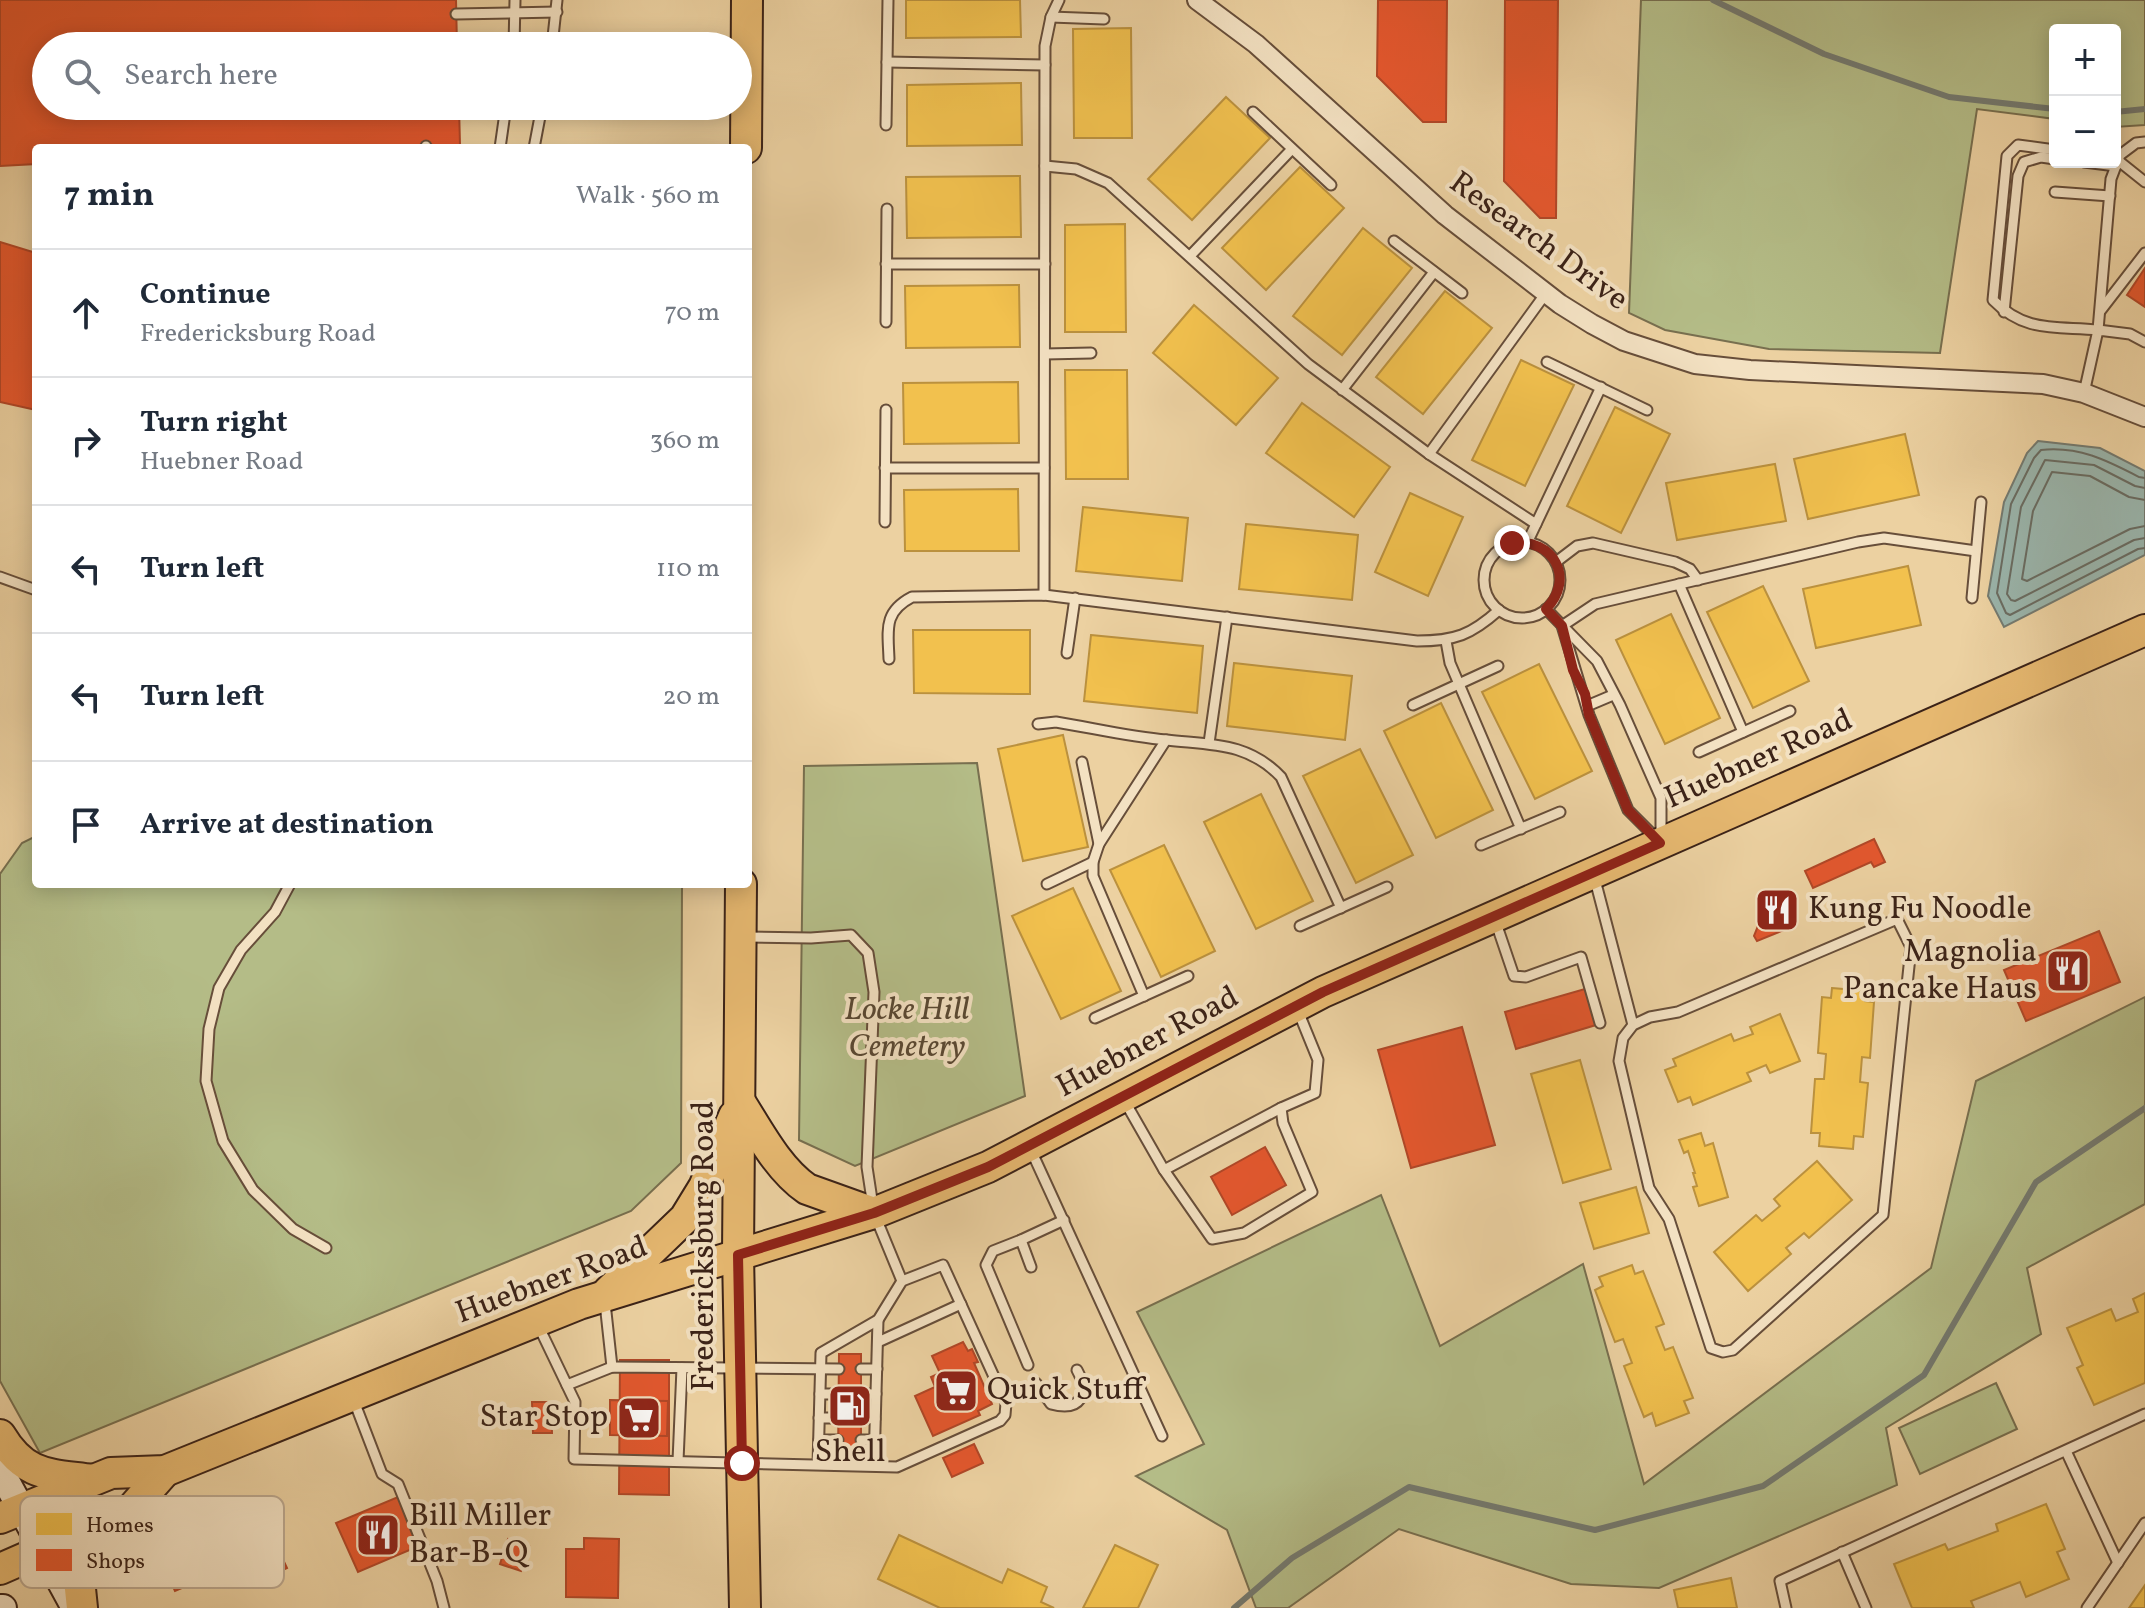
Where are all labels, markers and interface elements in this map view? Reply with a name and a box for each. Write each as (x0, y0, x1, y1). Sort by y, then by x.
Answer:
map controls (2049, 24, 2121, 168)
button: + (2049, 24, 2121, 96)
search box (32, 32, 752, 120)
icon: search (60, 54, 104, 98)
text: Search here (124, 55, 278, 97)
button: − (2049, 96, 2121, 168)
street label: Research Drive (1439, 162, 1637, 322)
text: 7 min (64, 173, 154, 220)
text: Walk · 560 m (576, 178, 720, 214)
text: Continue (140, 274, 271, 316)
icon: ahead (64, 291, 108, 335)
text: 70 m (665, 295, 720, 331)
text: Fredericksburg Road (140, 316, 376, 352)
text: Turn right (140, 402, 288, 444)
icon: right (64, 419, 108, 463)
text: 360 m (650, 423, 720, 459)
text: Huebner Road (140, 444, 303, 480)
route end (1494, 525, 1530, 561)
icon: left (64, 547, 108, 591)
text: Turn left (140, 548, 264, 590)
text: 110 m (656, 551, 720, 587)
icon: left (64, 675, 108, 719)
text: Turn left (140, 676, 264, 718)
text: 20 m (662, 679, 720, 715)
street label: Huebner Road (1658, 699, 1860, 821)
icon: arrive (64, 803, 108, 847)
text: Arrive at destination (140, 804, 434, 846)
restaurant icon: Kung Fu Noodle (1753, 886, 1801, 934)
place label: Kung Fu Noodle (1808, 888, 2032, 932)
place label: Magnolia Pancake Haus (1843, 931, 2037, 1012)
restaurant icon: Magnolia Pancake Haus (2044, 947, 2092, 995)
street label: Huebner Road (1049, 976, 1247, 1110)
park label: Locke Hill Cemetery (845, 989, 969, 1070)
street label: Fredericksburg Road (683, 1101, 727, 1391)
street label: Huebner Road (450, 1226, 654, 1336)
supermarket icon: Quick Stuff (932, 1367, 980, 1415)
place label: Quick Stuff (987, 1369, 1146, 1413)
fuel station icon: Shell (826, 1382, 874, 1430)
supermarket icon: Star Stop (615, 1394, 663, 1442)
place label: Star Stop (479, 1396, 608, 1440)
place label: Shell (814, 1431, 886, 1475)
route start (724, 1445, 760, 1481)
place label: Bill Miller Bar-B-Q (409, 1495, 551, 1576)
legend (20, 1496, 284, 1588)
text: Homes (86, 1511, 154, 1542)
restaurant icon: Bill Miller Bar-B-Q (354, 1511, 402, 1559)
text: Shops (86, 1547, 145, 1578)

